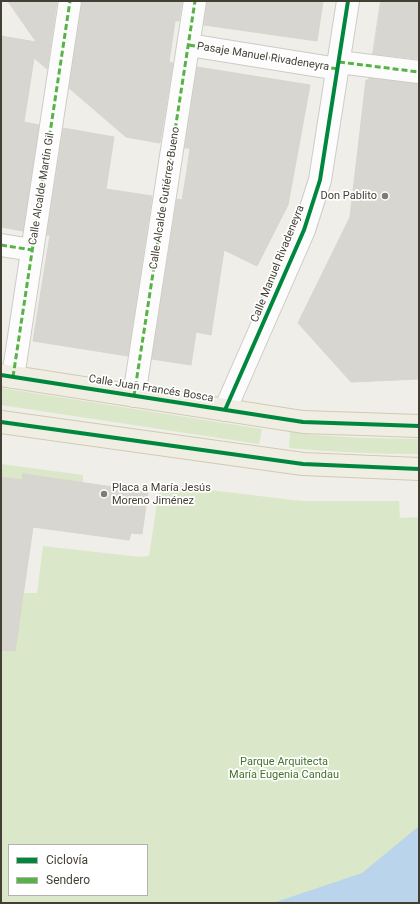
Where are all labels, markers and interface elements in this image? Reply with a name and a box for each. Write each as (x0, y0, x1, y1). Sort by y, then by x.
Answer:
street label: Pasaje Manuel Rivadeneyra (196, 40, 330, 74)
street label: Calle Alcalde Gutiérrez Bueno (147, 126, 183, 270)
street label: Calle Alcalde Martín Gil (27, 132, 57, 246)
place label: Don Pablito (321, 189, 377, 203)
marker: Don Pablito (380, 191, 390, 201)
street label: Calle Manuel Rivadeneyra (248, 203, 308, 325)
street label: Calle Juan Francés Bosca (88, 373, 214, 405)
place label: Placa a María Jesús Moreno Jiménez (112, 481, 211, 507)
marker: Placa a María Jesús Moreno Jiménez (99, 489, 109, 499)
park label: Parque Arquitecta María Eugenia Candau (229, 755, 339, 781)
legend (8, 844, 148, 896)
text: Ciclovía (46, 853, 88, 867)
text: Sendero (46, 873, 90, 887)

